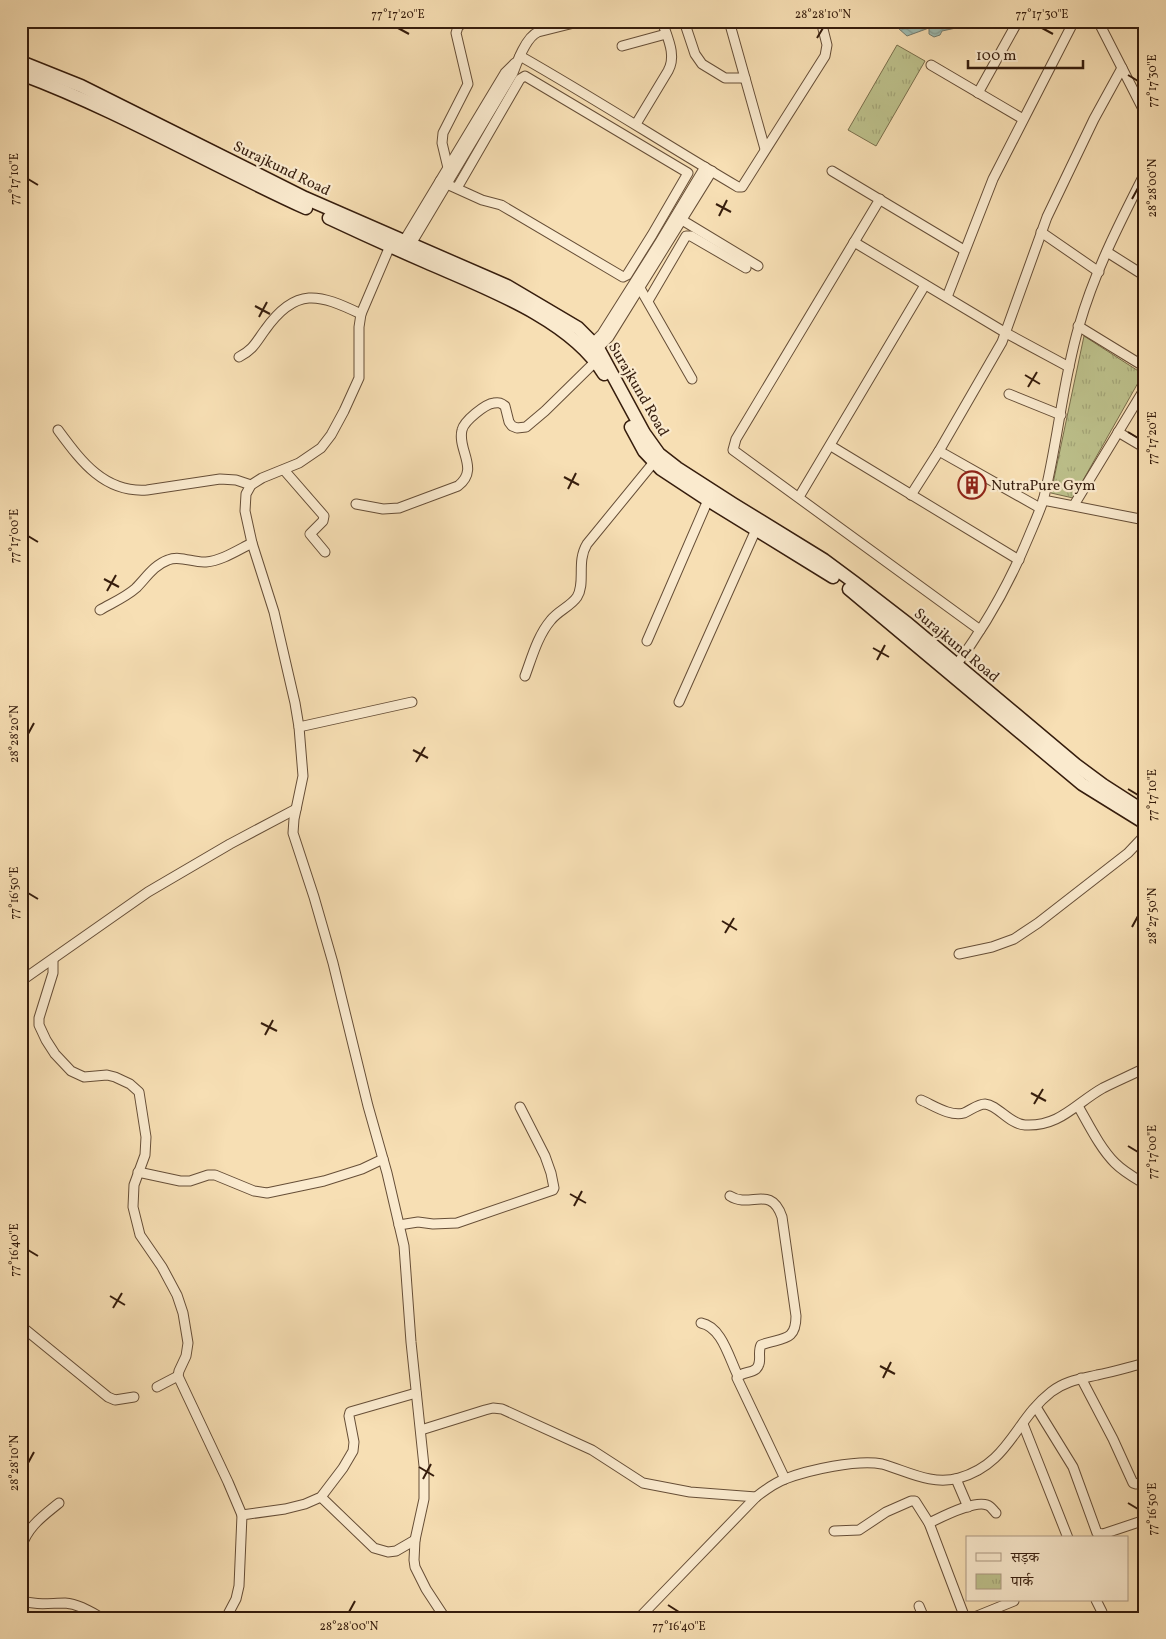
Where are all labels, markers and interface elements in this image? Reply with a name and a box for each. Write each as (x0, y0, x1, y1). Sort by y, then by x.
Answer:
text: 77°17'20"E (371, 7, 425, 23)
text: 28°28'10"N (795, 7, 851, 23)
text: 77°17'30"E (1015, 7, 1069, 23)
scale bar (968, 38, 1084, 70)
text: 100 m (976, 46, 1016, 67)
text: 77°17'30"E (1145, 54, 1161, 108)
street label: Surajkund Road (229, 137, 333, 202)
text: 77°17'10"E (7, 153, 23, 205)
text: 28°28'00"N (1145, 158, 1161, 218)
street label: Surajkund Road (602, 339, 673, 441)
text: 77°17'20"E (1145, 411, 1161, 465)
building icon: NutraPure Gym (957, 470, 987, 500)
place label: NutraPure Gym (991, 476, 1096, 497)
text: 77°17'00"E (7, 509, 23, 563)
street label: Surajkund Road (909, 604, 1003, 688)
text: 28°28'20"N (7, 705, 23, 763)
text: 77°17'10"E (1145, 769, 1161, 821)
text: 77°16'50"E (7, 866, 23, 920)
text: 28°27'50"N (1145, 888, 1161, 944)
text: 77°17'00"E (1145, 1125, 1161, 1179)
text: 77°16'40"E (7, 1223, 23, 1277)
text: 28°28'10"N (7, 1435, 23, 1491)
text: 77°16'50"E (1145, 1482, 1161, 1536)
legend (966, 1536, 1128, 1602)
text: सड़क (1010, 1548, 1040, 1569)
text: पार्क (1010, 1572, 1034, 1593)
text: 28°28'00"N (319, 1619, 379, 1635)
text: 77°16'40"E (652, 1619, 706, 1635)

